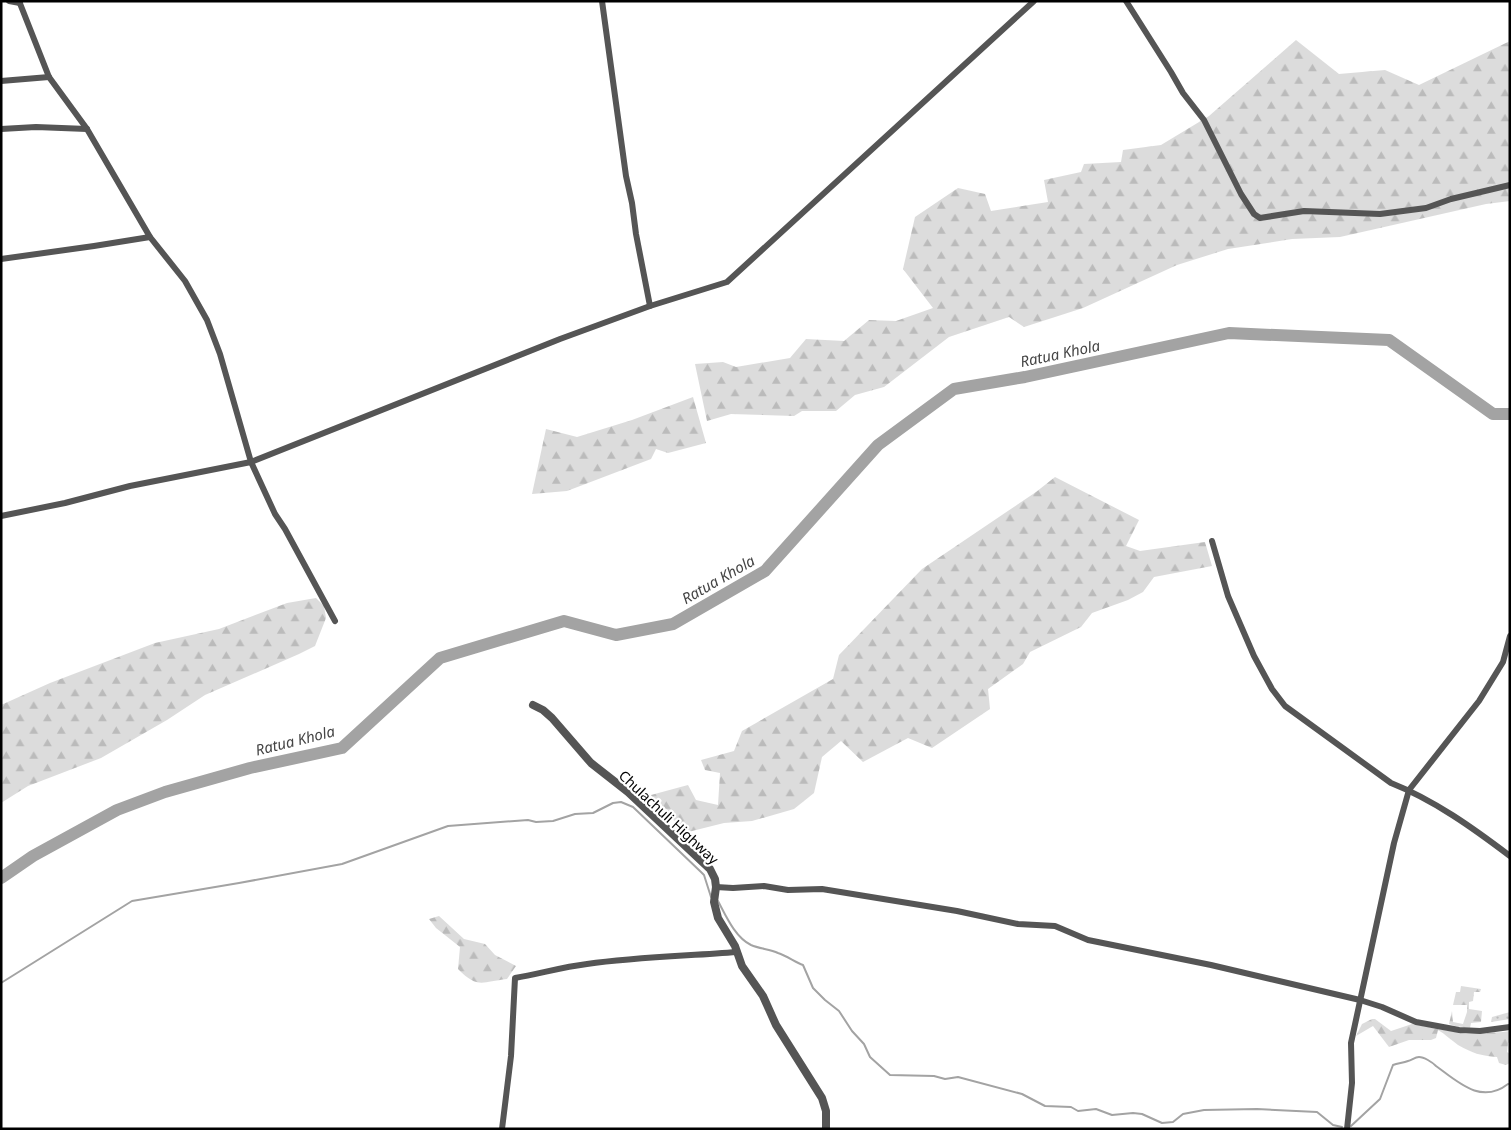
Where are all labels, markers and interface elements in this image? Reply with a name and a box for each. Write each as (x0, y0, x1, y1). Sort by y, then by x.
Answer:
water label: Ratua Khola (1018, 335, 1102, 371)
water label: Ratua Khola (678, 550, 759, 608)
water label: Ratua Khola (253, 720, 337, 760)
street label: Chulachuli Highway (615, 766, 724, 869)

